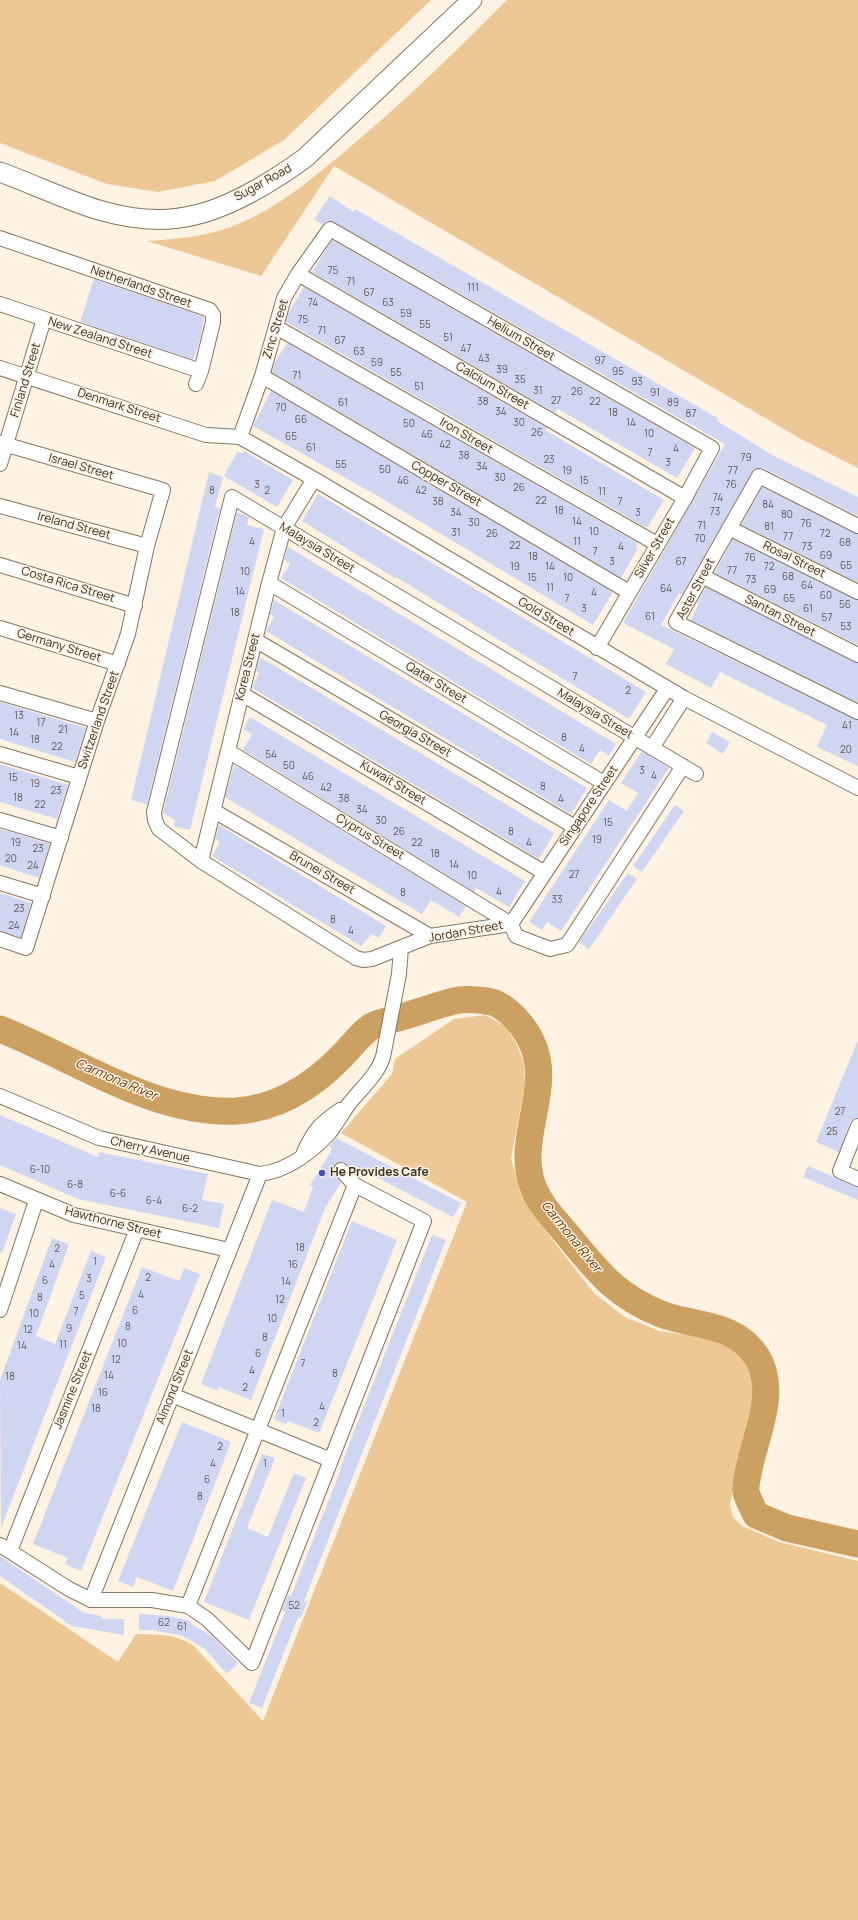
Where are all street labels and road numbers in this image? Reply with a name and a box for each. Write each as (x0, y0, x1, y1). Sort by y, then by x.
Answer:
street label: Sugar Road (232, 161, 294, 205)
street label: Netherlands Street (88, 263, 194, 311)
street label: Zinc Street (260, 297, 292, 361)
street label: New Zealand Street (46, 314, 154, 362)
street label: Helium Street (485, 314, 557, 364)
street label: Finland Street (8, 341, 44, 419)
street label: Calcium Street (453, 359, 531, 413)
street label: Denmark Street (76, 386, 162, 426)
street label: Iron Street (437, 415, 495, 457)
street label: Israel Street (47, 451, 115, 483)
street label: Copper Street (408, 458, 484, 510)
street label: Ireland Street (36, 509, 112, 543)
street label: Silver Street (632, 515, 678, 581)
street label: Malaysia Street (277, 520, 357, 576)
street label: Rosal Street (760, 539, 828, 581)
street label: Aster Street (674, 556, 718, 622)
street label: Costa Rica Street (19, 564, 117, 606)
street label: Santan Street (742, 592, 818, 640)
street label: Gold Street (515, 595, 577, 639)
street label: Germany Street (15, 626, 103, 666)
street label: Korea Street (233, 632, 263, 702)
street label: Qatar Street (403, 659, 469, 707)
street label: Switzerland Street (75, 669, 123, 771)
street label: Malaysia Street (555, 686, 635, 742)
street label: Georgia Street (376, 708, 454, 760)
street label: Kuwait Street (357, 758, 429, 808)
street label: Singapore Street (557, 763, 621, 849)
street label: Cyprus Street (333, 811, 407, 863)
street label: Brunei Street (287, 848, 357, 898)
street label: Jordan Street (428, 918, 504, 946)
street label: Cherry Avenue (109, 1134, 191, 1166)
street label: Hawthorne Street (63, 1204, 163, 1242)
street label: Almond Street (153, 1347, 197, 1427)
street label: Jasmine Street (51, 1349, 95, 1431)

